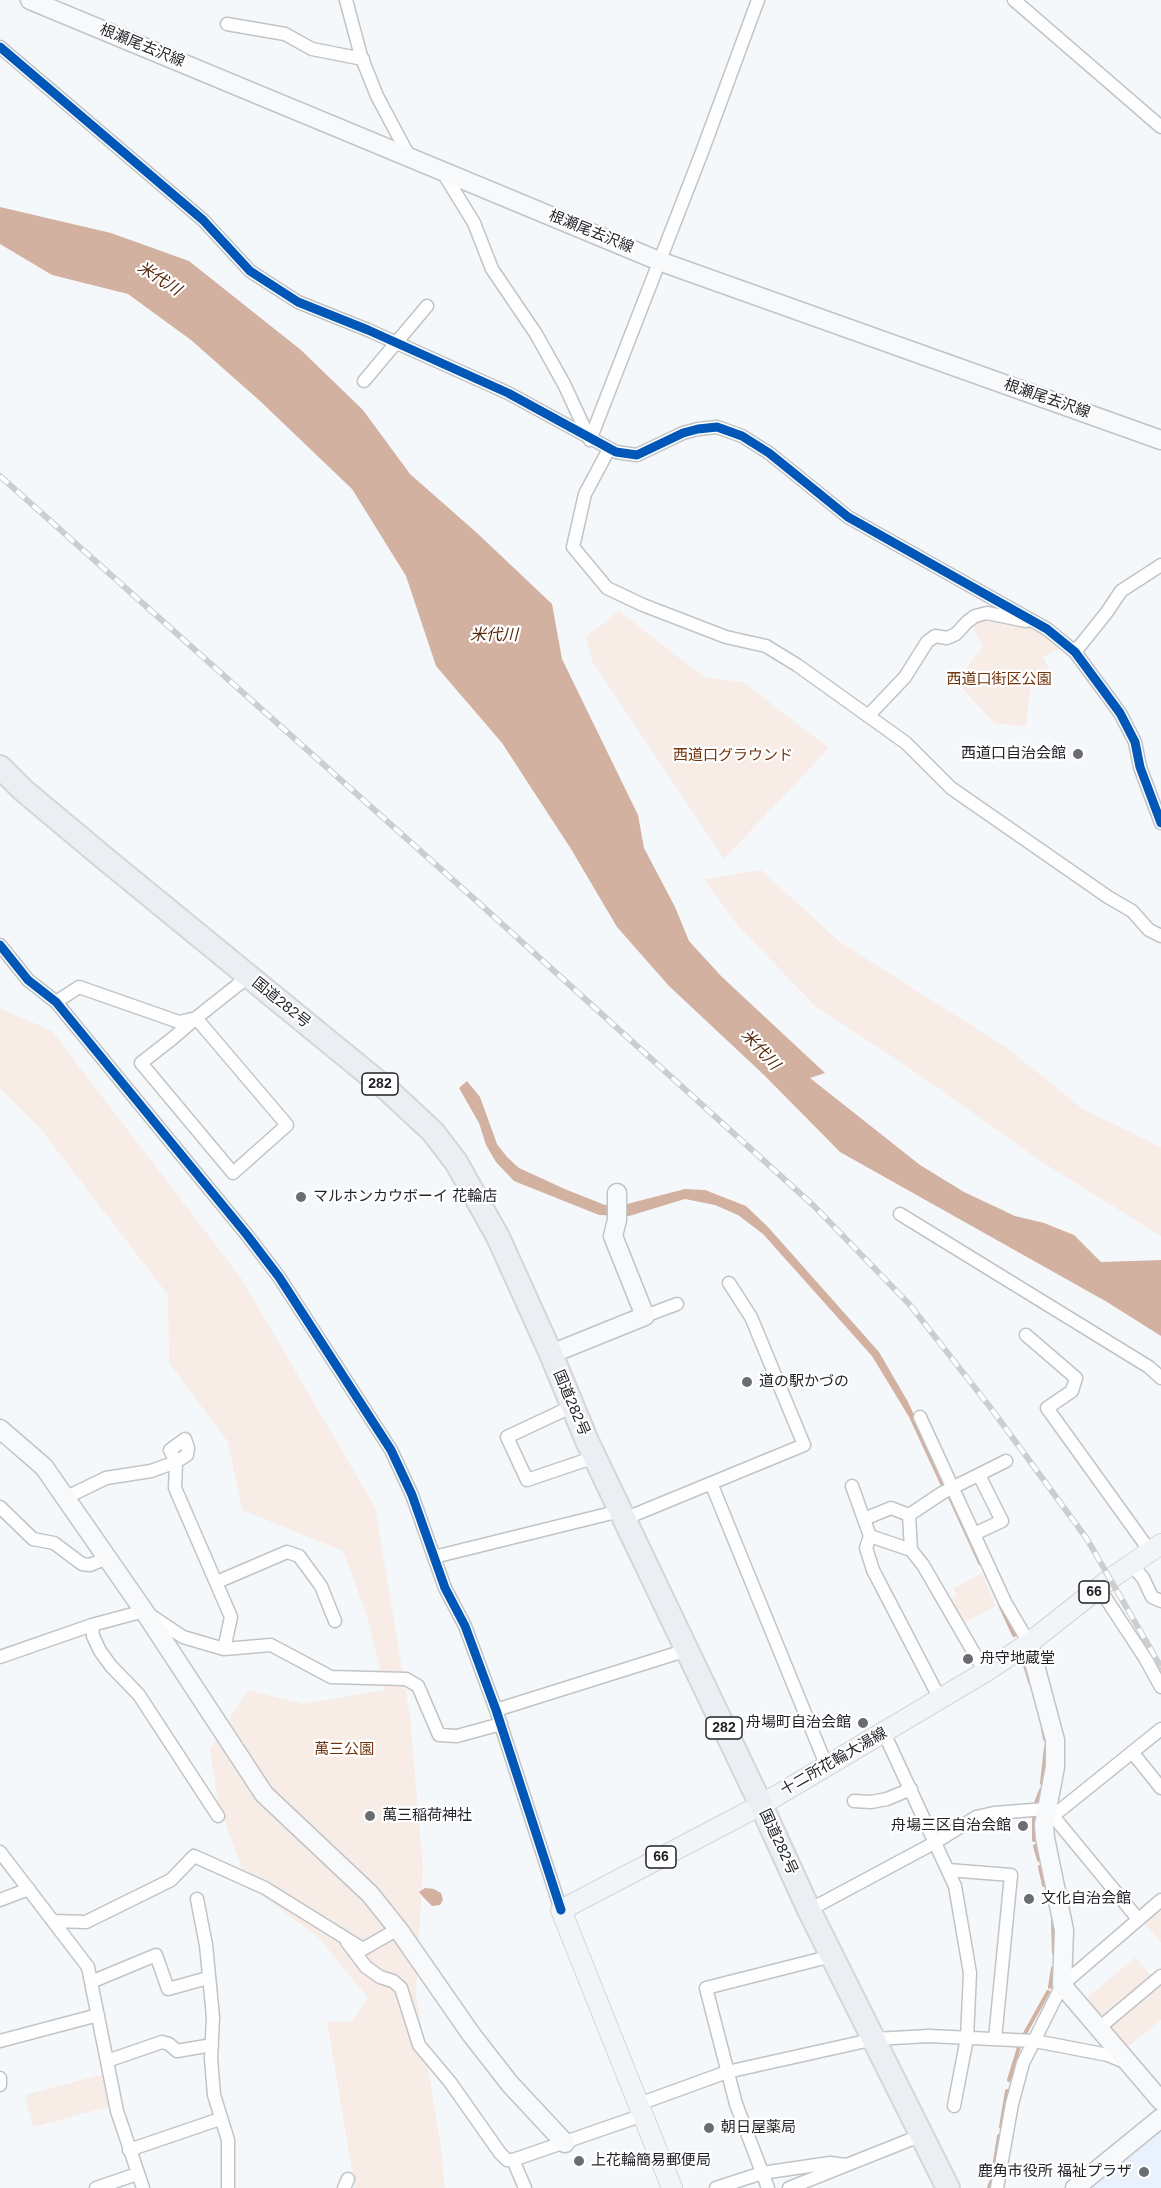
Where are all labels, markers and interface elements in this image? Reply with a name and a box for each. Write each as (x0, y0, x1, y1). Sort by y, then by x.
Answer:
street label: 根瀬尾去沢線 (97, 21, 187, 71)
street label: 根瀬尾去沢線 (546, 207, 636, 257)
water label: 米代川 (134, 258, 184, 300)
street label: 根瀬尾去沢線 (1002, 376, 1092, 422)
water label: 米代川 (470, 626, 518, 646)
park label: 西道口街区公園 (947, 671, 1051, 689)
place label: 西道口自治会館 (961, 745, 1066, 763)
park label: 西道口グラウンド (673, 747, 793, 765)
marker: 西道口自治会館 (1071, 747, 1085, 761)
street label: 国道282号 (248, 974, 314, 1032)
water label: 米代川 (737, 1026, 783, 1074)
road number: 282 (362, 1073, 398, 1095)
place label: マルホンカウボーイ 花輪店 (313, 1188, 497, 1206)
marker: マルホンカウボーイ 花輪店 (294, 1190, 308, 1204)
street label: 国道282号 (549, 1367, 593, 1439)
place label: 道の駅かづの (759, 1373, 849, 1391)
marker: 道の駅かづの (740, 1375, 754, 1389)
road number: 66 (1079, 1581, 1109, 1603)
place label: 舟守地蔵堂 (980, 1650, 1055, 1668)
marker: 舟守地蔵堂 (961, 1652, 975, 1666)
place label: 舟場町自治会館 (746, 1714, 851, 1732)
marker: 舟場町自治会館 (856, 1716, 870, 1730)
road number: 282 (706, 1717, 742, 1739)
street label: 十二所花輪大湯線 (778, 1724, 890, 1800)
park label: 萬三公園 (314, 1741, 374, 1759)
street label: 国道282号 (755, 1806, 801, 1878)
place label: 萬三稲荷神社 (382, 1807, 472, 1825)
marker: 萬三稲荷神社 (363, 1809, 377, 1823)
place label: 舟場三区自治会館 (891, 1817, 1011, 1835)
marker: 舟場三区自治会館 (1016, 1819, 1030, 1833)
road number: 66 (646, 1846, 676, 1868)
place label: 文化自治会館 (1041, 1890, 1131, 1908)
marker: 文化自治会館 (1022, 1892, 1036, 1906)
place label: 朝日屋薬局 (721, 2119, 796, 2137)
marker: 朝日屋薬局 (702, 2121, 716, 2135)
place label: 上花輪簡易郵便局 (591, 2152, 711, 2170)
marker: 上花輪簡易郵便局 (572, 2154, 586, 2168)
place label: 鹿角市役所 福祉プラザ (978, 2163, 1132, 2181)
marker: 鹿角市役所 福祉プラザ (1137, 2165, 1151, 2179)

